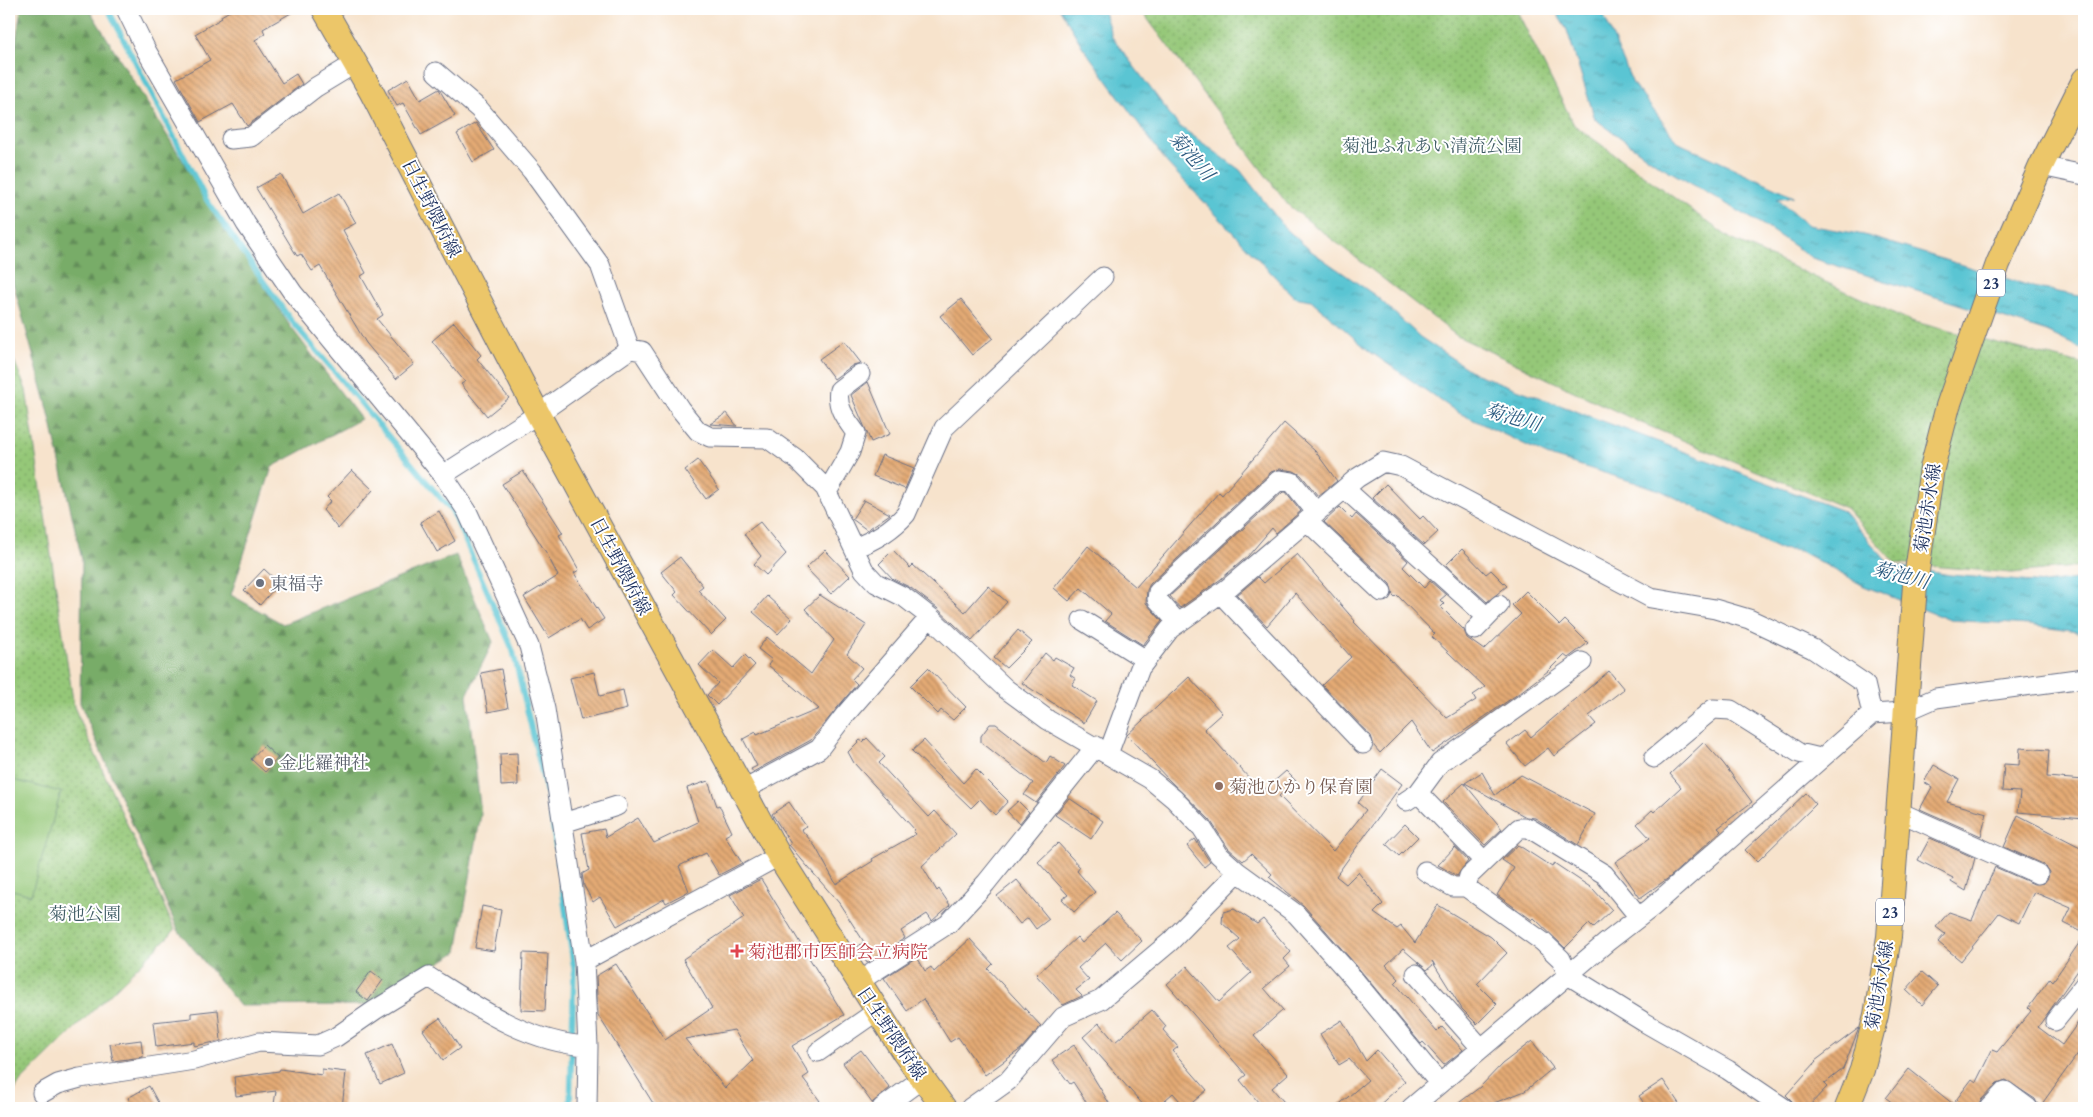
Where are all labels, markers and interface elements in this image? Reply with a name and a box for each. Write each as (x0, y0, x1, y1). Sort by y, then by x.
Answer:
water label: 菊池川 (1164, 126, 1221, 187)
park label: 菊池ふれあい清流公園 (1342, 134, 1522, 157)
street label: 日生野隈府線 (397, 155, 467, 261)
road number: 23 (1977, 270, 2005, 296)
water label: 菊池川 (1482, 397, 1546, 437)
street label: 菊池赤水線 (1909, 462, 1945, 554)
street label: 日生野隈府線 (585, 513, 657, 619)
water label: 菊池川 (1870, 556, 1934, 595)
place label: 東福寺 (270, 572, 324, 595)
marker: 東福寺 (254, 577, 266, 589)
place label: 金比羅神社 (279, 751, 369, 774)
marker: 金比羅神社 (263, 756, 275, 768)
place label: 菊池ひかり保育園 (1229, 775, 1373, 798)
marker: 菊池ひかり保育園 (1213, 780, 1225, 792)
road number: 23 (1876, 899, 1904, 926)
park label: 菊池公園 (49, 902, 121, 925)
street label: 菊池赤水線 (1860, 939, 1898, 1031)
place label: 菊池郡市医師会立病院 (748, 940, 928, 963)
marker: 菊池郡市医師会立病院 (730, 944, 744, 958)
street label: 日生野隈府線 (852, 982, 932, 1084)

